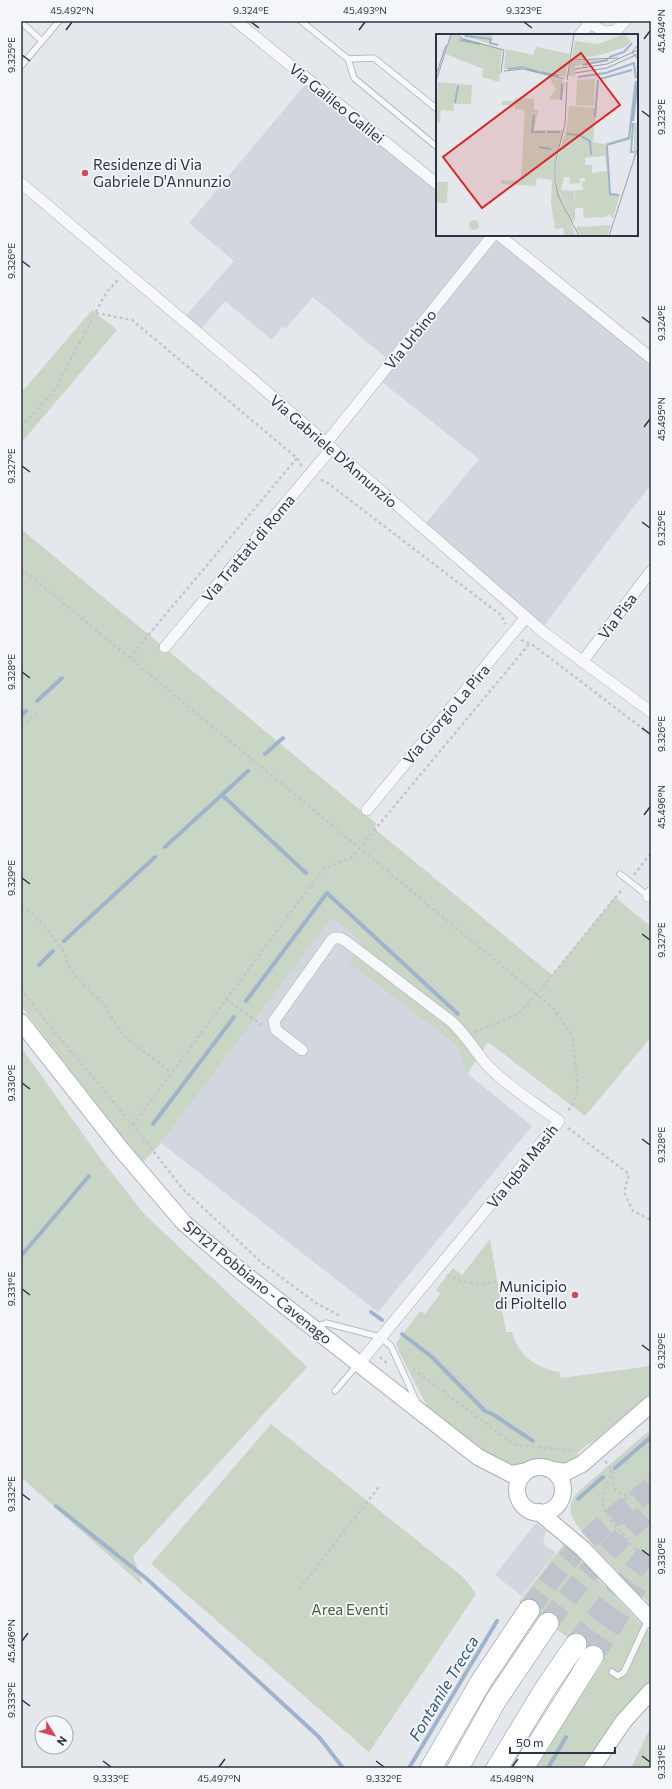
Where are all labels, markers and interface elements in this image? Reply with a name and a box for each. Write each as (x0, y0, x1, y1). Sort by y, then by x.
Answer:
text: 45.492°N (50, 4, 94, 16)
text: 9.324°E (233, 4, 269, 16)
text: 45.493°N (343, 4, 387, 16)
text: 9.323°E (506, 4, 542, 16)
text: 45.494°N (655, 9, 667, 53)
inset map (436, 34, 638, 236)
text: 9.325°E (5, 37, 17, 73)
street label: Via Galileo Galilei (286, 59, 388, 147)
text: 9.323°E (655, 99, 667, 135)
place label: Residenze di Via Gabriele D'Annunzio (93, 155, 231, 190)
marker: Residenze di Via Gabriele D'Annunzio (80, 168, 90, 178)
text: 9.326°E (5, 243, 17, 279)
street label: Via Urbino (380, 305, 440, 373)
text: 9.324°E (655, 305, 667, 341)
street label: Via Gabriele D'Annunzio (267, 391, 401, 511)
text: 45.495°N (655, 397, 667, 441)
text: 9.327°E (5, 448, 17, 484)
street label: Via Trattati di Roma (198, 491, 298, 605)
text: 9.325°E (655, 510, 667, 546)
street label: Via Pisa (594, 589, 640, 643)
text: 9.328°E (5, 654, 17, 690)
street label: Via Giorgio La Pira (399, 660, 493, 768)
text: 9.326°E (655, 716, 667, 752)
text: 45.496°N (655, 785, 667, 829)
text: 9.329°E (5, 860, 17, 896)
text: 9.327°E (655, 922, 667, 958)
text: 9.330°E (5, 1065, 17, 1101)
street label: Via Iqbal Masih (483, 1120, 561, 1212)
text: 9.328°E (655, 1127, 667, 1163)
street label: SP121 Pobbiano - Cavenago (180, 1216, 336, 1348)
text: 9.331°E (5, 1272, 17, 1306)
place label: Municipio di Pioltello (495, 1277, 567, 1312)
marker: Municipio di Pioltello (570, 1290, 580, 1300)
text: 9.329°E (655, 1333, 667, 1369)
text: 9.332°E (5, 1476, 17, 1512)
text: 9.330°E (655, 1538, 667, 1574)
park label: Area Eventi (311, 1600, 389, 1618)
text: 45.496°N (5, 1619, 17, 1663)
water label: Fontanile Trecca (404, 1632, 482, 1744)
text: 9.333°E (5, 1682, 17, 1718)
north arrow (34, 1715, 74, 1755)
scale bar (510, 1729, 615, 1755)
text: N (55, 1734, 70, 1749)
text: 50 m (516, 1735, 544, 1749)
text: 9.331°E (655, 1745, 667, 1779)
text: 9.333°E (93, 1772, 129, 1784)
text: 45.497°N (197, 1772, 241, 1784)
text: 9.332°E (366, 1772, 402, 1784)
text: 45.498°N (490, 1772, 534, 1784)

